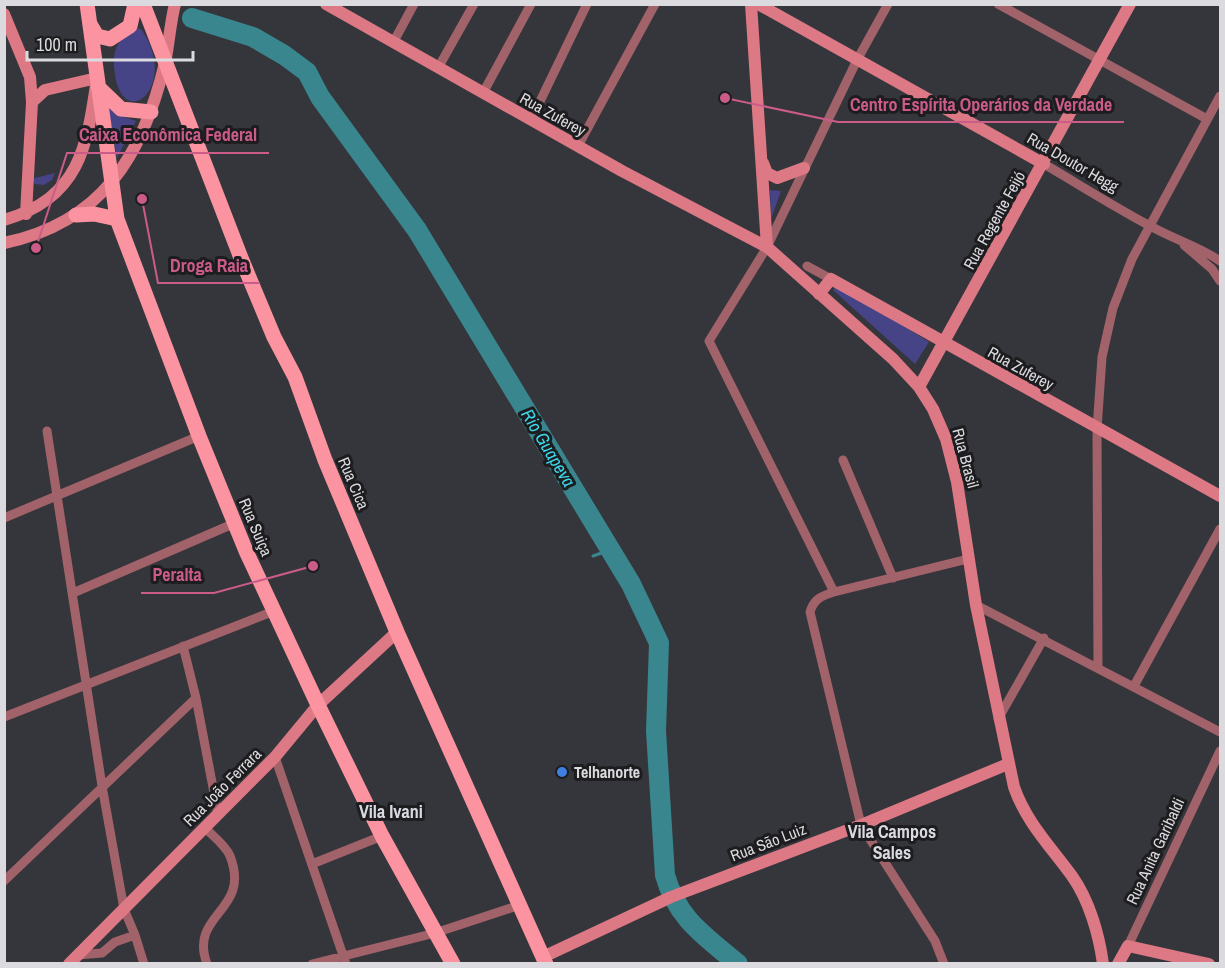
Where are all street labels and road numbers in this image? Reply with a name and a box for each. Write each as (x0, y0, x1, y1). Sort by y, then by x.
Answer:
street label: Rua Zuferey (516, 87, 590, 141)
street label: Rua Doutor Hegg (1023, 127, 1123, 197)
street label: Rua Regente Feijó (958, 167, 1030, 273)
street label: Rua Zuferey (984, 341, 1058, 395)
street label: Rua Brasil (947, 426, 985, 491)
street label: Rua Cica (333, 454, 375, 513)
street label: Rua Suiça (234, 495, 278, 560)
street label: Rua João Ferrara (178, 743, 266, 831)
street label: Rua Anita Garibaldi (1121, 794, 1189, 908)
street label: Rua São Luiz (727, 817, 809, 867)

